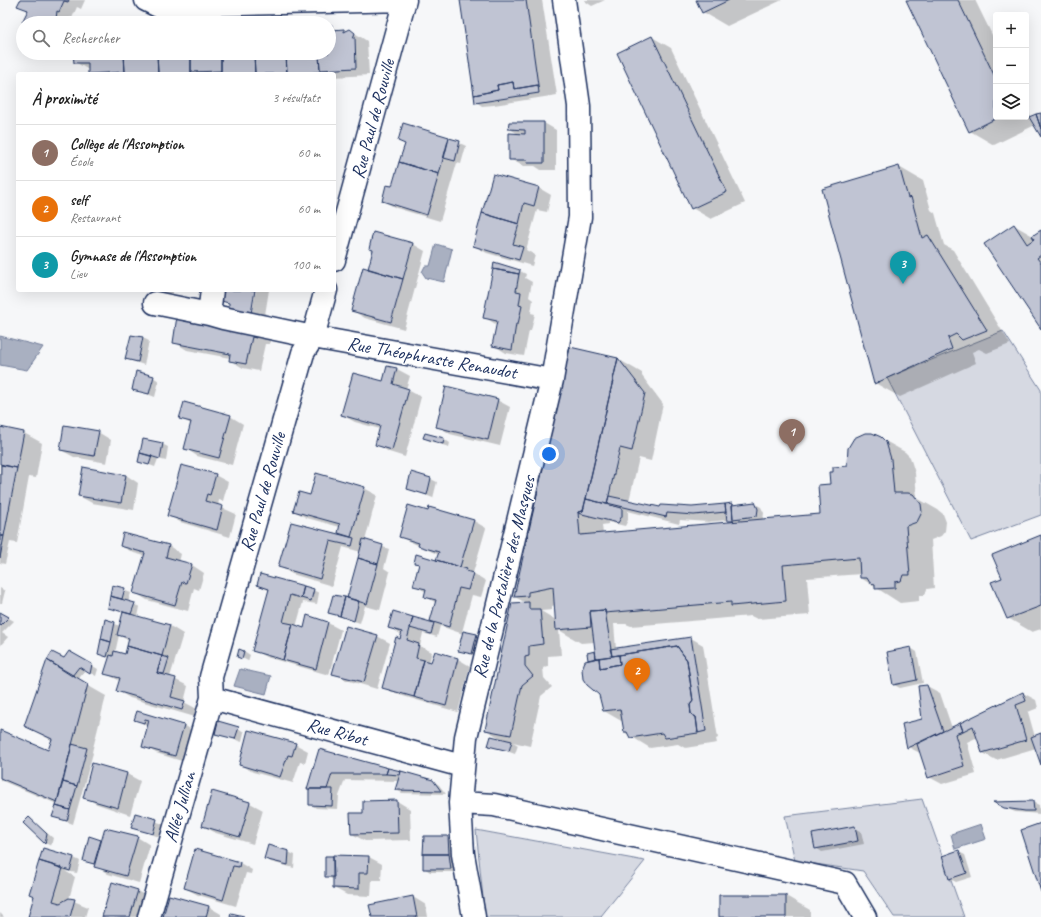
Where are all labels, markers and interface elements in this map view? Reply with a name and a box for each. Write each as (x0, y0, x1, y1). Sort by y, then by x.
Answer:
map controls (993, 12, 1029, 120)
button: + (993, 12, 1029, 48)
search box (16, 16, 336, 60)
icon: search (30, 27, 52, 49)
text: Rechercher (62, 29, 120, 48)
button: − (993, 48, 1029, 84)
street label: Rue Paul de Rouville (346, 55, 401, 181)
button: layers (993, 84, 1029, 120)
text: À proximité (32, 88, 97, 109)
text: 3 résultats (272, 90, 320, 106)
text: Collège de l'Assomption (70, 135, 184, 154)
text: 1 (42, 145, 48, 161)
text: 60 m (298, 145, 320, 161)
text: École (70, 154, 93, 170)
text: self (70, 191, 87, 210)
text: 2 (42, 201, 48, 217)
text: 60 m (298, 201, 320, 217)
text: Restaurant (70, 210, 120, 226)
text: Gymnase de l'Assomption (70, 247, 196, 266)
pin: 3 (890, 251, 916, 284)
text: 3 (42, 257, 48, 273)
text: 100 m (292, 257, 320, 273)
text: Lieu (70, 266, 87, 282)
street label: Rue Théophraste Renaudot (345, 331, 520, 385)
pin: 1 (779, 419, 805, 452)
street label: Rue Paul de Rouville (235, 428, 292, 554)
your location (539, 444, 559, 464)
street label: Rue de la Portalière des Masques (467, 472, 541, 681)
pin: 2 (624, 658, 650, 691)
street label: Rue Ribot (304, 712, 372, 752)
street label: Allée Jullian (158, 767, 202, 845)

